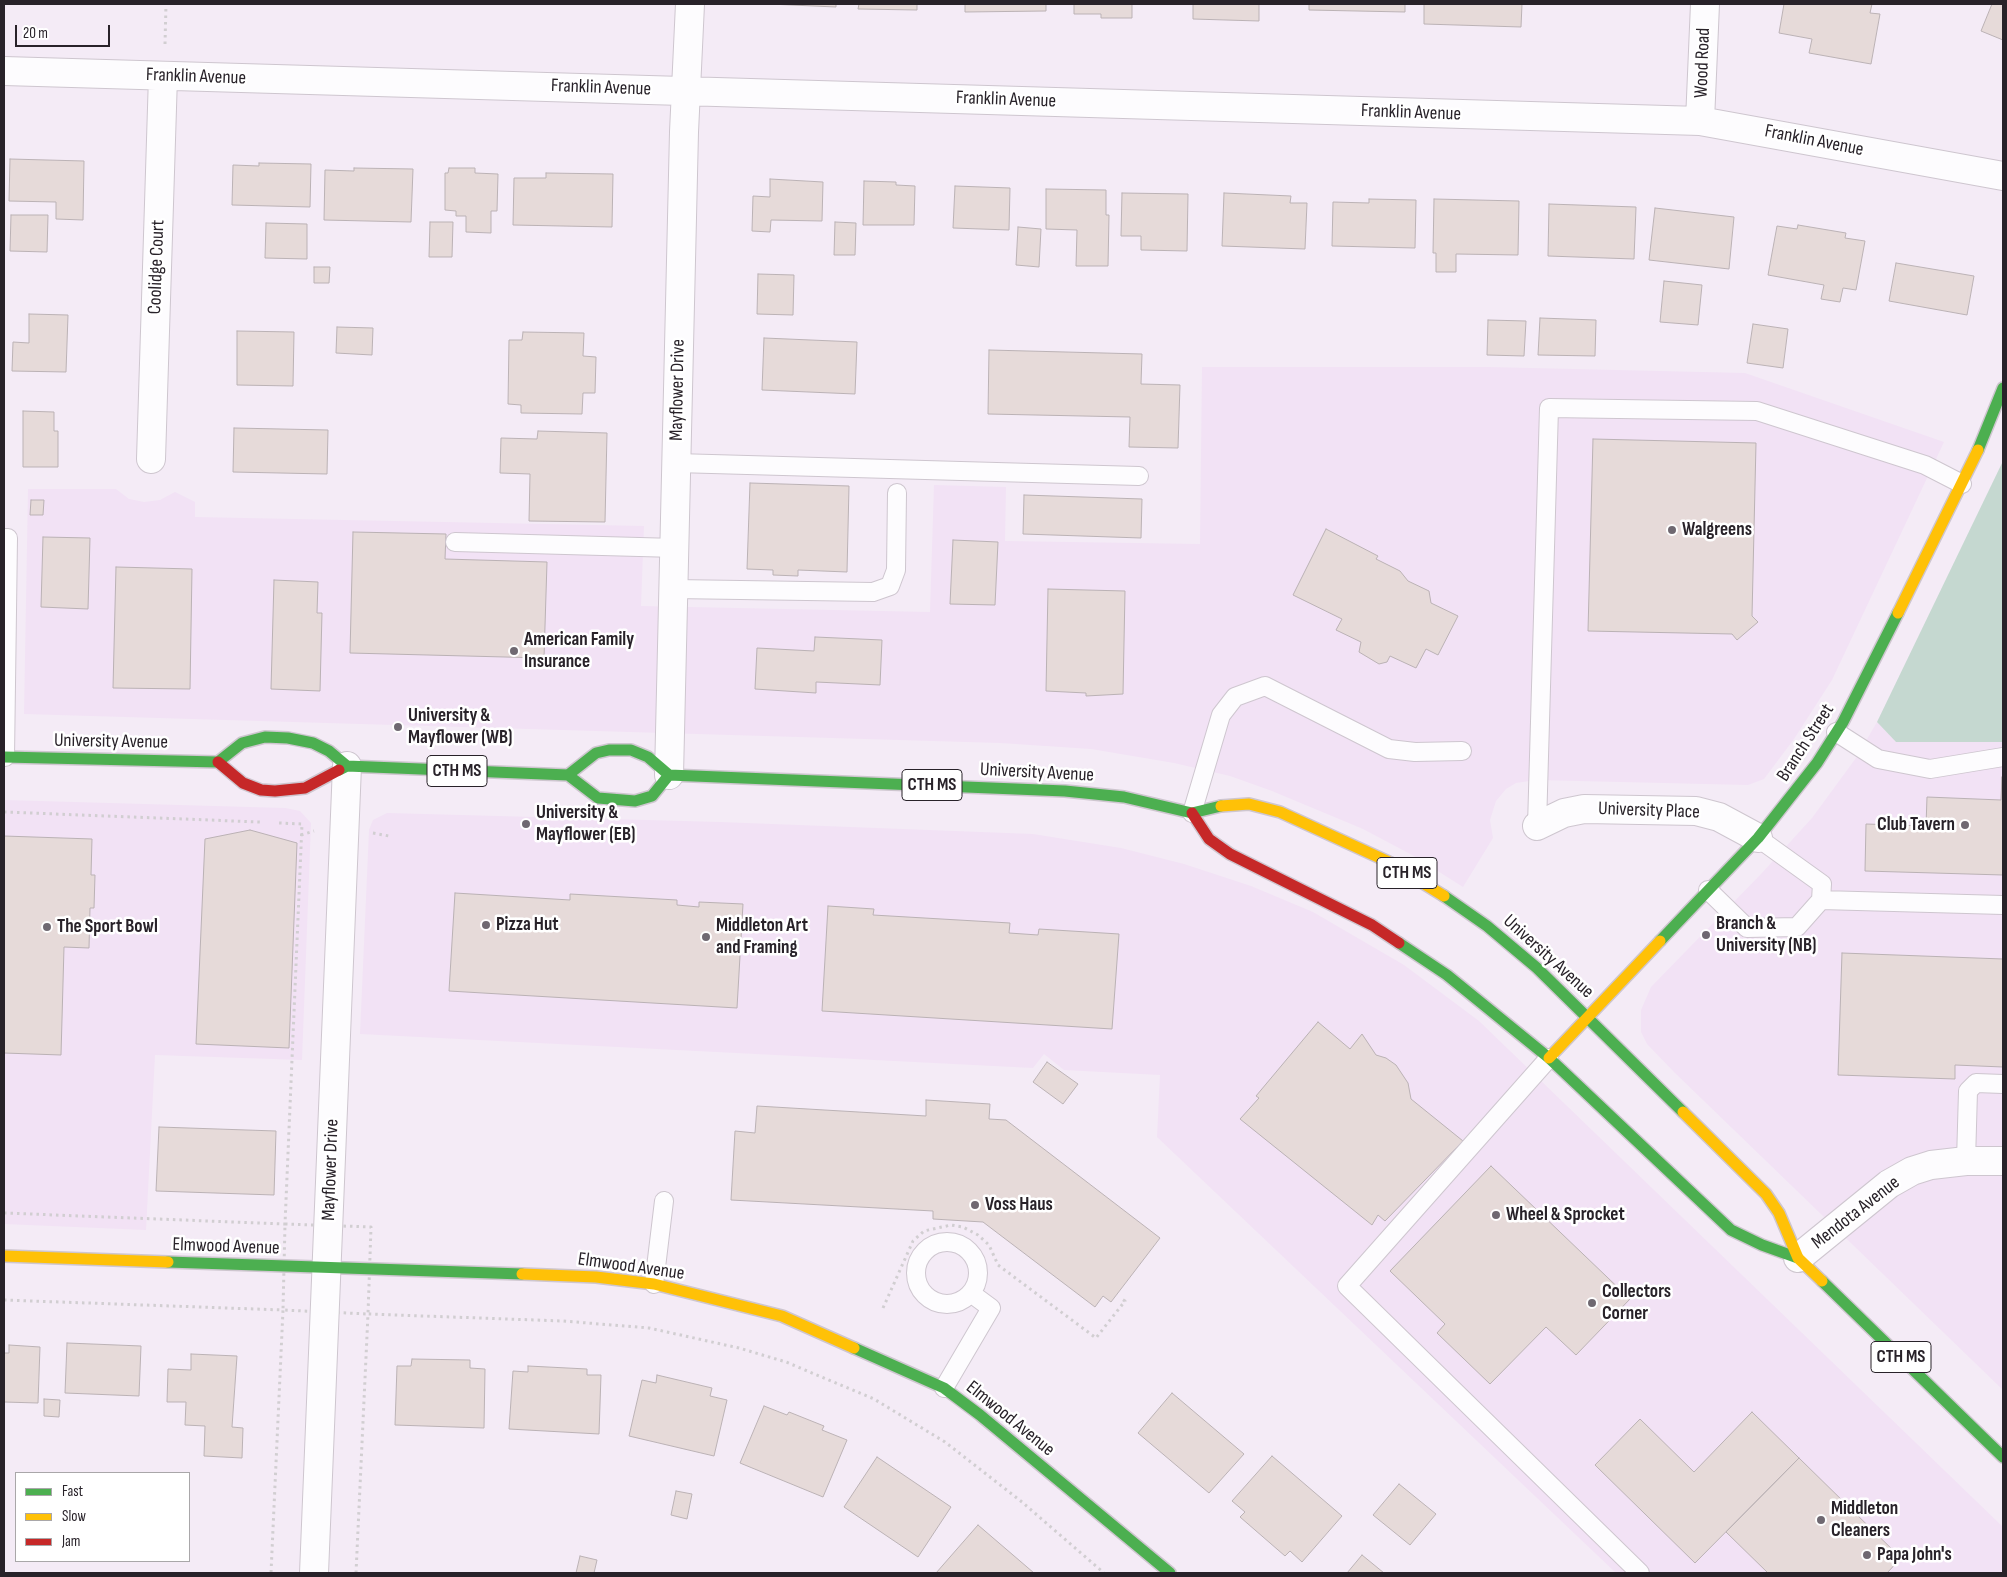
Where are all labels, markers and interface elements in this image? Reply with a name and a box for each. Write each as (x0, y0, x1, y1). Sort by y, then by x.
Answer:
scale bar (18, 15, 112, 47)
text: 20 m (23, 24, 48, 43)
street label: Wood Road (1690, 27, 1716, 99)
street label: Franklin Avenue (146, 64, 246, 90)
street label: Franklin Avenue (551, 75, 651, 101)
street label: Franklin Avenue (956, 87, 1056, 113)
street label: Franklin Avenue (1361, 100, 1461, 126)
street label: Franklin Avenue (1763, 120, 1865, 162)
street label: Coolidge Court (144, 219, 170, 315)
street label: Mayflower Drive (666, 339, 690, 441)
place label: Walgreens (1682, 519, 1752, 541)
marker: Walgreens (1666, 524, 1678, 536)
place label: American Family Insurance (524, 629, 634, 673)
marker: American Family Insurance (508, 645, 520, 657)
street label: Branch Street (1773, 700, 1839, 786)
place label: University & Mayflower (WB) (408, 705, 513, 749)
marker: University & Mayflower (WB) (392, 721, 404, 733)
street label: University Avenue (54, 730, 168, 754)
road number: CTH MS (427, 756, 487, 786)
street label: University Avenue (979, 759, 1095, 787)
road number: CTH MS (902, 770, 962, 800)
street label: University Place (1598, 798, 1700, 824)
place label: University & Mayflower (EB) (536, 802, 635, 846)
place label: Club Tavern (1877, 814, 1955, 836)
marker: University & Mayflower (EB) (520, 818, 532, 830)
marker: Club Tavern (1959, 819, 1971, 831)
road number: CTH MS (1377, 858, 1437, 888)
street label: University Avenue (1498, 910, 1598, 1004)
place label: Branch & University (NB) (1716, 913, 1816, 957)
place label: Pizza Hut (496, 914, 559, 936)
place label: Middleton Art and Framing (716, 915, 808, 959)
place label: The Sport Bowl (57, 916, 158, 938)
marker: Pizza Hut (480, 919, 492, 931)
marker: The Sport Bowl (41, 921, 53, 933)
marker: Branch & University (NB) (1700, 929, 1712, 941)
marker: Middleton Art and Framing (700, 931, 712, 943)
street label: Mayflower Drive (318, 1119, 344, 1221)
street label: Mendota Avenue (1807, 1172, 1905, 1254)
place label: Voss Haus (985, 1194, 1053, 1216)
marker: Voss Haus (969, 1199, 981, 1211)
place label: Wheel & Sprocket (1506, 1204, 1625, 1226)
marker: Wheel & Sprocket (1490, 1209, 1502, 1221)
street label: Elmwood Avenue (172, 1234, 280, 1260)
street label: Elmwood Avenue (576, 1248, 686, 1286)
place label: Collectors Corner (1602, 1281, 1671, 1325)
marker: Collectors Corner (1586, 1297, 1598, 1309)
road number: CTH MS (1871, 1341, 1931, 1372)
street label: Elmwood Avenue (961, 1376, 1059, 1462)
legend (15, 1472, 190, 1562)
text: Fast (62, 1482, 83, 1501)
place label: Middleton Cleaners (1831, 1498, 1898, 1542)
text: Slow (62, 1507, 86, 1526)
marker: Middleton Cleaners (1815, 1514, 1827, 1526)
text: Jam (62, 1532, 80, 1551)
place label: Papa John's (1877, 1544, 1952, 1566)
marker: Papa John's (1861, 1549, 1873, 1561)

